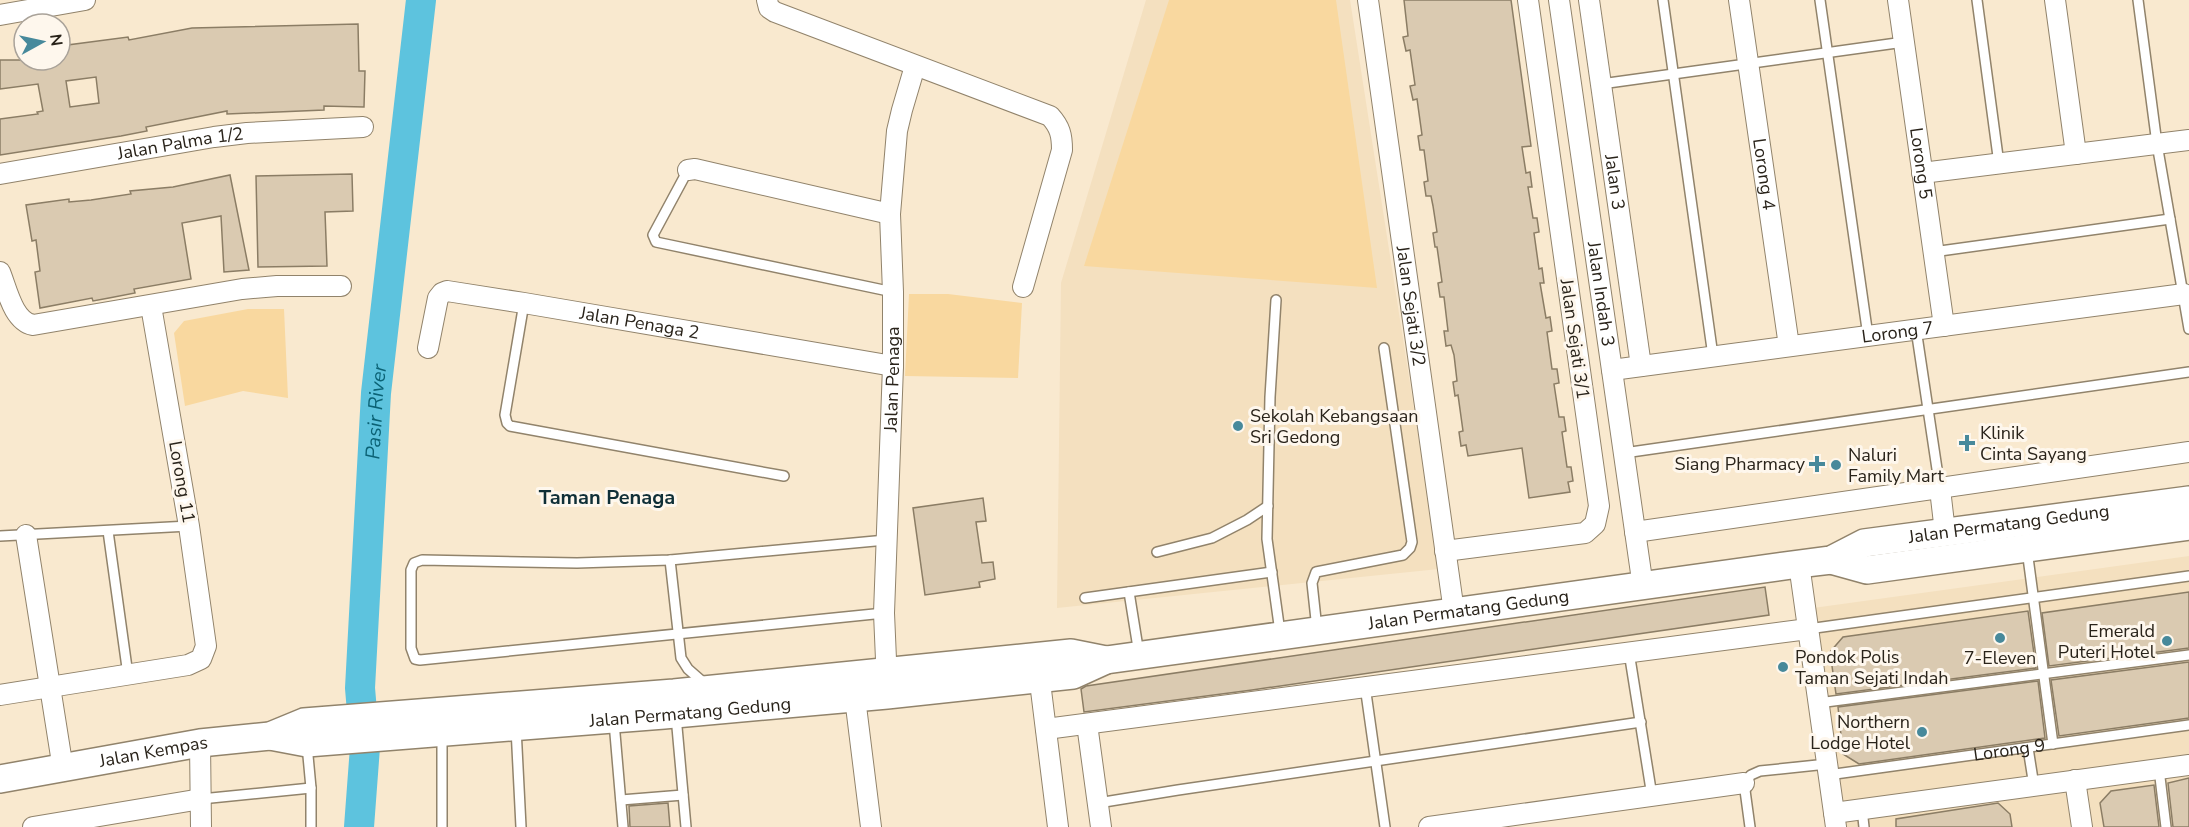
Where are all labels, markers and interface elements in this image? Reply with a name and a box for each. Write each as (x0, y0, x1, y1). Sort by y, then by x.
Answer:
north arrow (12, 12, 72, 72)
text: N (44, 33, 68, 48)
street label: Jalan Palma 1/2 (115, 122, 245, 166)
street label: Lorong 5 (1904, 126, 1938, 201)
street label: Lorong 4 (1747, 137, 1781, 212)
street label: Jalan 3 (1599, 152, 1631, 212)
street label: Jalan Indah 3 (1582, 239, 1620, 348)
street label: Jalan Sejati 3/2 (1391, 243, 1431, 368)
street label: Jalan Sejati 3/1 (1555, 276, 1595, 401)
street label: Jalan Penaga 2 (577, 301, 701, 345)
street label: Lorong 7 (1860, 315, 1935, 349)
street label: Jalan Penaga (879, 326, 905, 433)
water label: Pasir River (359, 362, 393, 460)
place label: Sekolah Kebangsaan Sri Gedong (1250, 404, 1419, 449)
marker: Sekolah Kebangsaan Sri Gedong (1231, 419, 1245, 433)
place label: Klinik Cinta Sayang (1980, 421, 2087, 466)
marker: Klinik Cinta Sayang (1958, 434, 1976, 452)
street label: Lorong 11 (163, 439, 201, 525)
place label: Naluri Family Mart (1848, 443, 1944, 488)
place label: Siang Pharmacy (1675, 452, 1806, 476)
marker: Siang Pharmacy (1810, 457, 1824, 471)
marker: Naluri Family Mart (1829, 458, 1843, 472)
district label: Taman Penaga (539, 484, 675, 511)
street label: Jalan Permatang Gedung (1906, 499, 2111, 549)
street label: Jalan Permatang Gedung (1366, 584, 1571, 636)
place label: Emerald Puteri Hotel (2058, 619, 2156, 664)
marker: 7-Eleven (1993, 631, 2007, 645)
marker: Emerald Puteri Hotel (2160, 634, 2174, 648)
place label: Pondok Polis Taman Sejati Indah (1795, 645, 1948, 690)
place label: 7-Eleven (1964, 646, 2036, 670)
marker: Pondok Polis Taman Sejati Indah (1776, 660, 1790, 674)
street label: Jalan Permatang Gedung (587, 692, 792, 733)
place label: Northern Lodge Hotel (1810, 710, 1911, 755)
marker: Northern Lodge Hotel (1915, 725, 1929, 739)
street label: Jalan Kempas (96, 730, 209, 773)
street label: Lorong 9 (1972, 733, 2047, 767)

